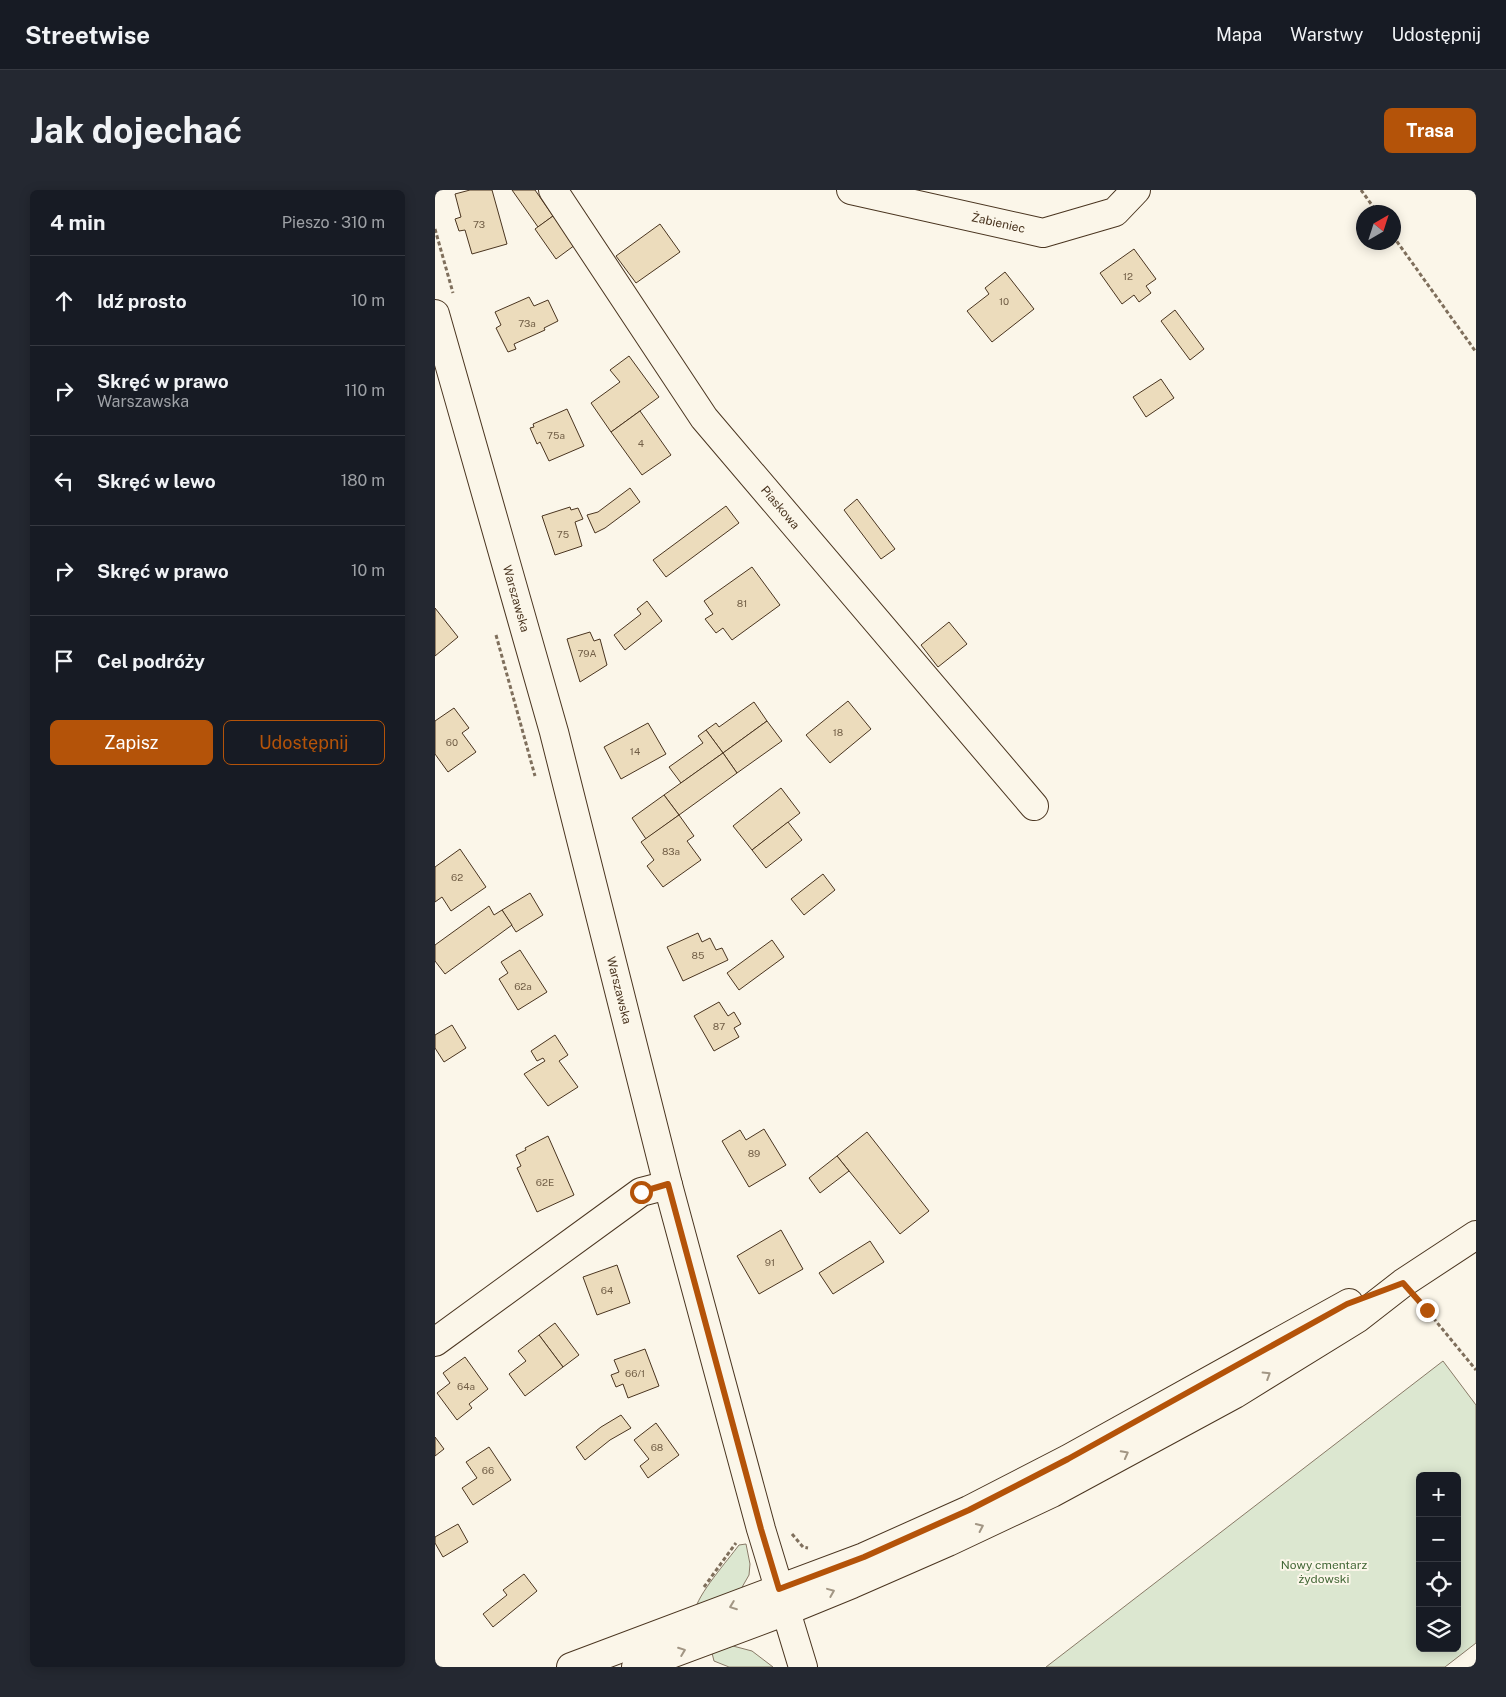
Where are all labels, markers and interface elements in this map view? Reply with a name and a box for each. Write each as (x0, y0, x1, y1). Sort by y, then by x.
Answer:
text: Streetwise (25, 21, 150, 49)
text: Mapa (1216, 24, 1262, 45)
text: Warstwy (1290, 24, 1363, 45)
text: Udostępnij (1391, 24, 1481, 45)
button: Trasa (1384, 108, 1476, 153)
text: Jak dojechać (30, 110, 242, 151)
north arrow (1356, 205, 1401, 250)
text: 4 min (50, 210, 105, 235)
street label: Żabieniec (970, 210, 1027, 236)
text: Pieszo · 310 m (282, 213, 385, 232)
house number: 73 (473, 218, 485, 230)
house number: 12 (1123, 270, 1133, 282)
icon: ahead (50, 287, 78, 315)
text: Idź prosto (97, 290, 187, 312)
text: 10 m (351, 291, 385, 310)
house number: 10 (999, 295, 1009, 307)
house number: 73a (518, 317, 536, 329)
text: Skręć w prawo (97, 370, 229, 392)
icon: right (50, 377, 78, 405)
text: 110 m (344, 381, 385, 400)
text: Warszawska (97, 392, 189, 411)
house number: 75a (547, 429, 565, 441)
house number: 4 (638, 437, 644, 449)
icon: left (50, 467, 78, 495)
text: Skręć w lewo (97, 470, 216, 492)
text: 180 m (341, 471, 385, 490)
street label: Piaskowa (758, 483, 802, 532)
house number: 75 (557, 528, 569, 540)
icon: right (50, 557, 78, 585)
text: Skręć w prawo (97, 560, 229, 582)
text: 10 m (351, 561, 385, 580)
street label: Warszawska (500, 564, 532, 634)
house number: 81 (737, 597, 747, 609)
icon: arrive (50, 647, 78, 675)
house number: 79A (577, 647, 597, 659)
text: Cel podróży (97, 650, 205, 672)
button: Zapisz (50, 720, 213, 765)
button: Udostępnij (223, 720, 385, 765)
house number: 18 (833, 726, 843, 738)
house number: 60 (446, 736, 458, 748)
house number: 14 (630, 745, 640, 757)
house number: 83a (662, 845, 680, 857)
house number: 62 (451, 871, 463, 883)
house number: 85 (692, 949, 704, 961)
street label: Warszawska (604, 955, 634, 1026)
house number: 62a (514, 980, 532, 992)
house number: 87 (713, 1020, 725, 1032)
house number: 89 (748, 1147, 760, 1159)
house number: 62E (536, 1176, 554, 1188)
route start (630, 1181, 653, 1204)
house number: 91 (765, 1256, 775, 1268)
house number: 64 (601, 1284, 613, 1296)
route end (1416, 1299, 1439, 1322)
house number: 66/1 (625, 1367, 645, 1379)
one-way arrow (1261, 1371, 1270, 1381)
house number: 64a (457, 1380, 475, 1392)
house number: 68 (651, 1441, 663, 1453)
one-way arrow (1119, 1450, 1128, 1460)
house number: 66 (482, 1464, 494, 1476)
map controls (1416, 1472, 1461, 1652)
button: + (1416, 1472, 1461, 1517)
button: − (1416, 1517, 1461, 1562)
one-way arrow (975, 1523, 984, 1533)
park label: Nowy cmentarz żydowski (1281, 1558, 1367, 1586)
button: locate (1416, 1562, 1461, 1607)
one-way arrow (826, 1588, 835, 1599)
one-way arrow (729, 1600, 738, 1611)
button: layers (1416, 1607, 1461, 1652)
one-way arrow (677, 1646, 686, 1657)

